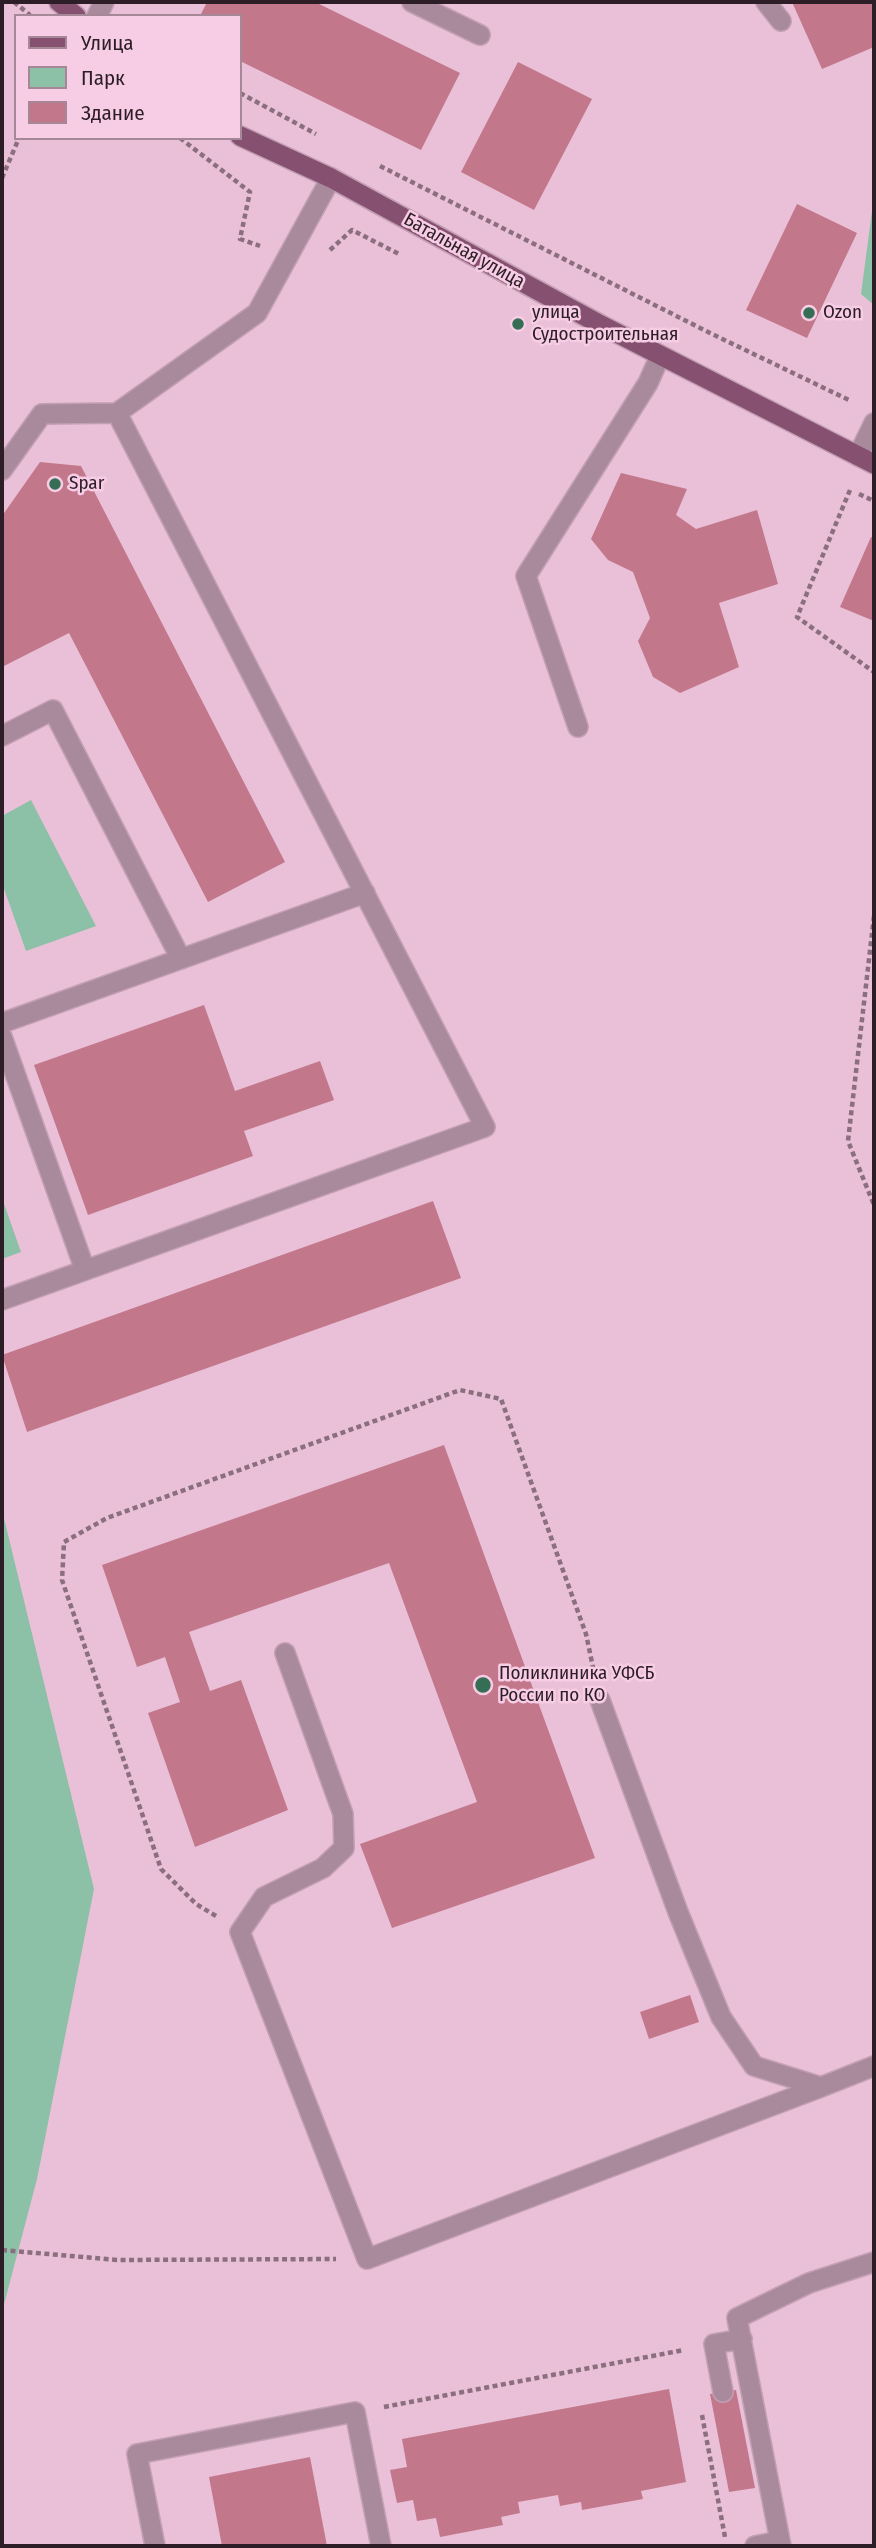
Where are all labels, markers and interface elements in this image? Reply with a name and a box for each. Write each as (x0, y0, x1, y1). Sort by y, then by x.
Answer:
legend (14, 14, 242, 140)
text: Улица (81, 30, 134, 56)
text: Парк (81, 65, 125, 91)
text: Здание (81, 100, 145, 126)
street label: Батальная улица (400, 208, 528, 294)
place label: улица Судостроительная (532, 302, 679, 346)
place label: Ozon (823, 302, 862, 324)
marker: Ozon (801, 305, 817, 321)
marker: улица Судостроительная (510, 316, 526, 332)
place label: Spar (69, 473, 104, 495)
marker: Spar (47, 476, 63, 492)
place label: Поликлиника УФСБ России по КО (499, 1663, 655, 1707)
marker: Поликлиника УФСБ России по КО (473, 1675, 493, 1695)

